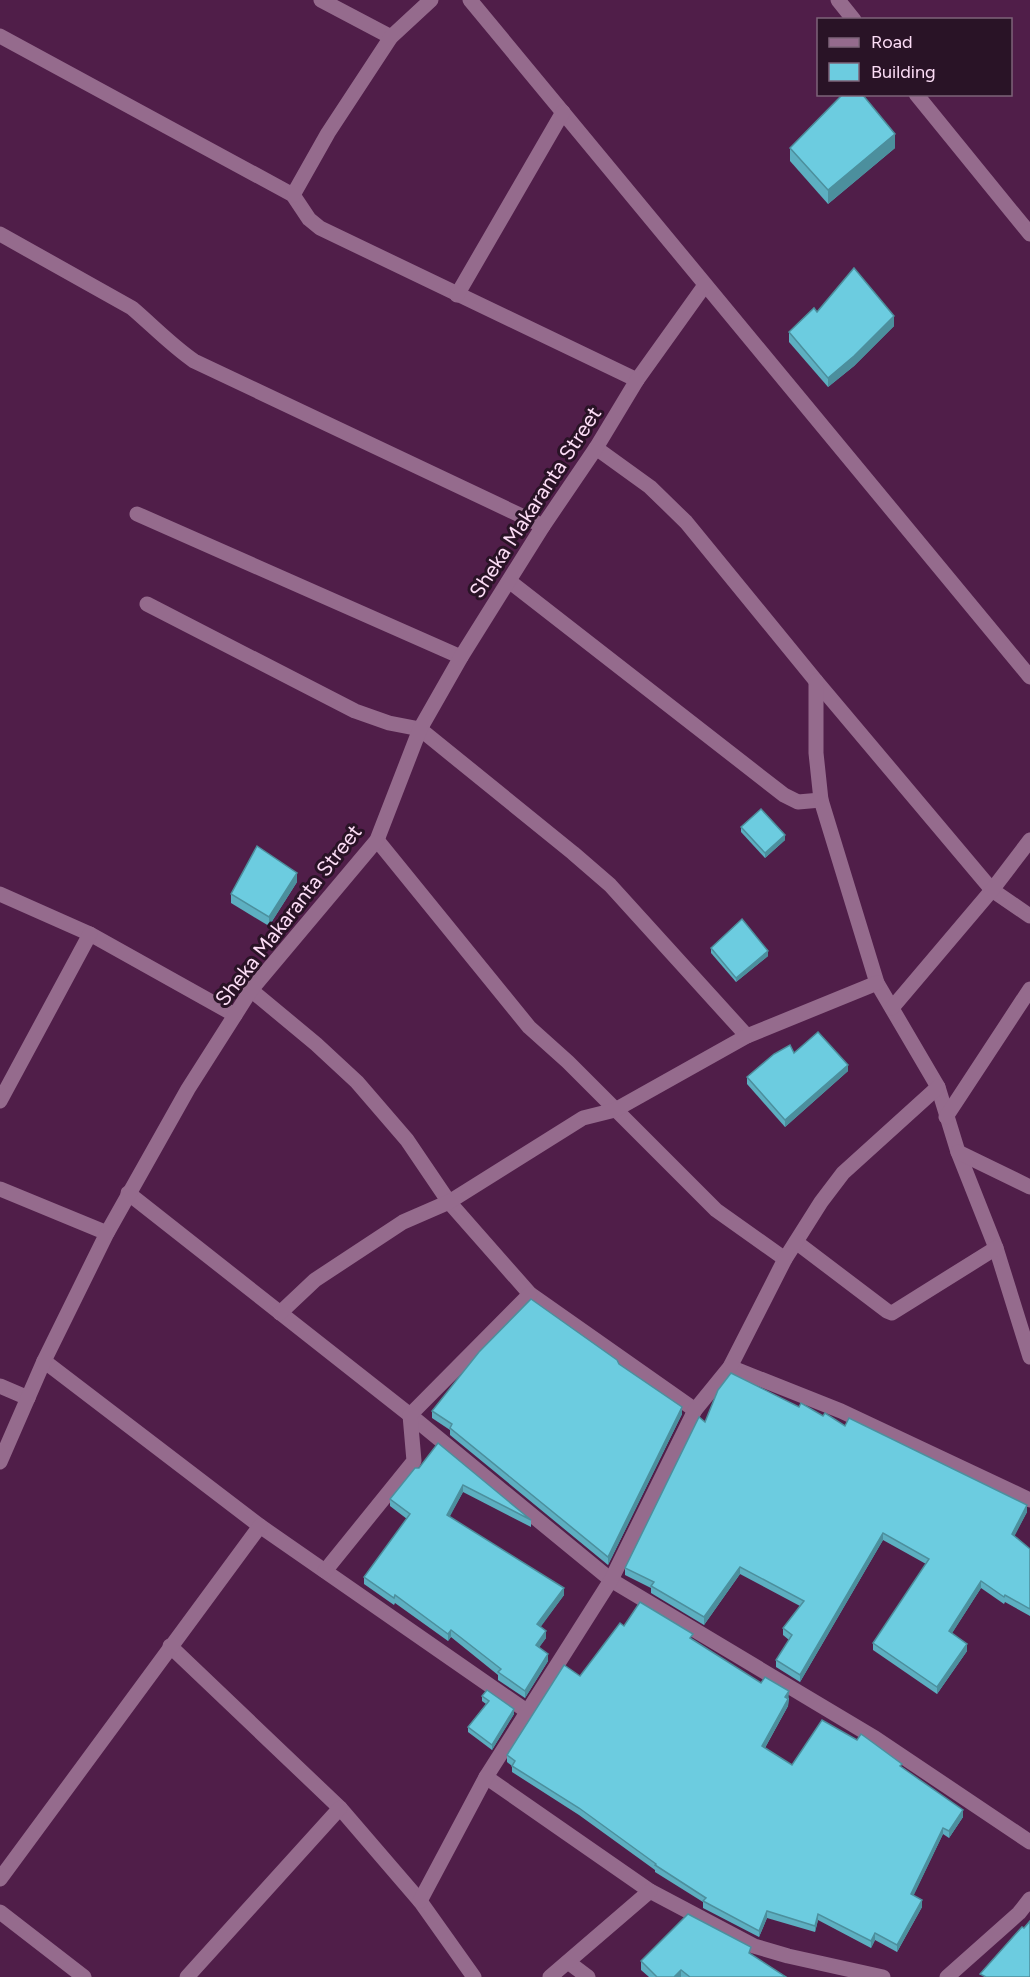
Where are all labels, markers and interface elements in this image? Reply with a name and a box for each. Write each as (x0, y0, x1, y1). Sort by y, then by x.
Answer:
legend (817, 18, 1012, 96)
text: Road (871, 31, 912, 53)
text: Building (871, 61, 936, 83)
street label: Sheka Makaranta Street (464, 402, 606, 602)
street label: Sheka Makaranta Street (209, 819, 367, 1011)

